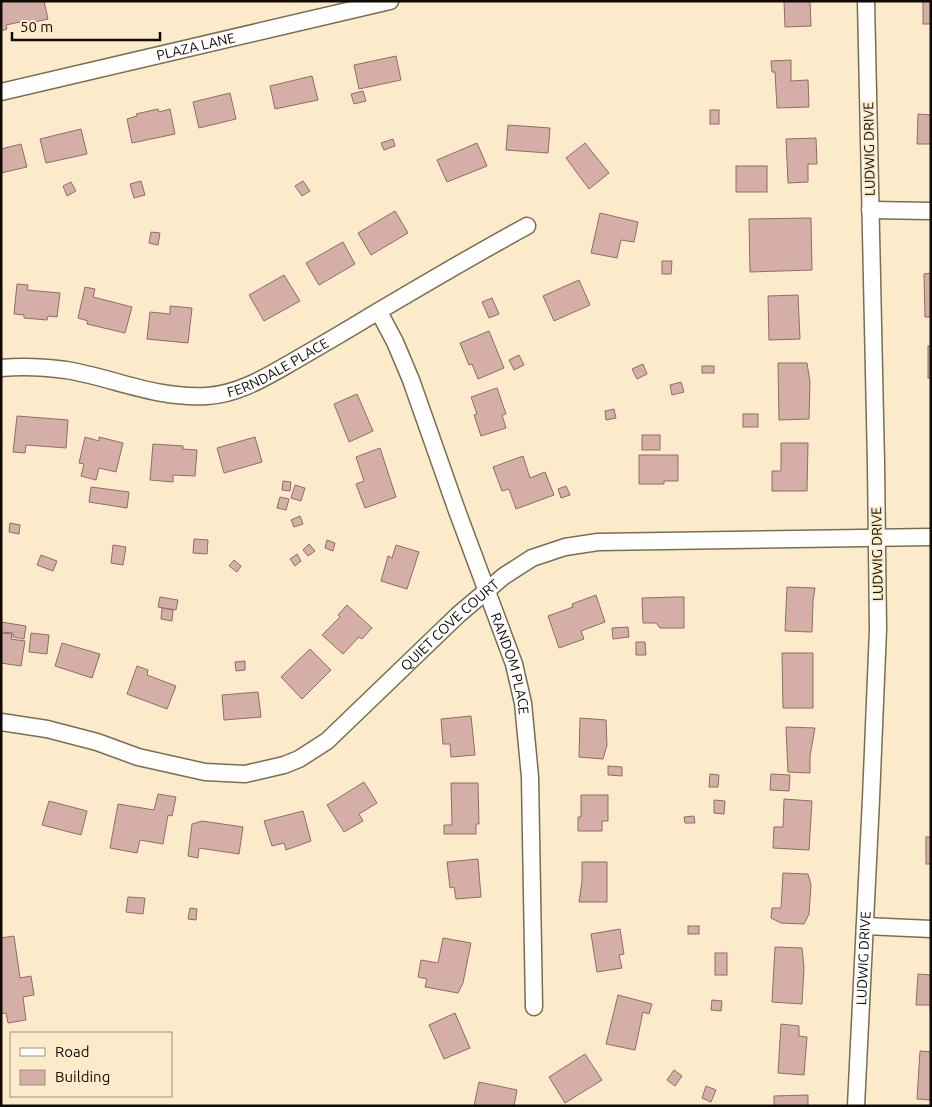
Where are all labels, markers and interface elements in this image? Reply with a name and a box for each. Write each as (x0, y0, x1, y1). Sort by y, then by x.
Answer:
scale bar (12, 10, 160, 42)
text: 50 m (20, 18, 53, 35)
street label: PLAZA LANE (155, 29, 237, 63)
street label: LUDWIG DRIVE (860, 102, 878, 196)
street label: FERNDALE PLACE (225, 335, 331, 400)
street label: LUDWIG DRIVE (868, 507, 886, 601)
street label: QUIET COVE COURT (397, 576, 502, 674)
street label: RANDOM PLACE (488, 610, 532, 715)
street label: LUDWIG DRIVE (853, 911, 874, 1006)
legend (10, 1032, 172, 1097)
text: Road (55, 1043, 90, 1060)
text: Building (55, 1068, 110, 1085)

